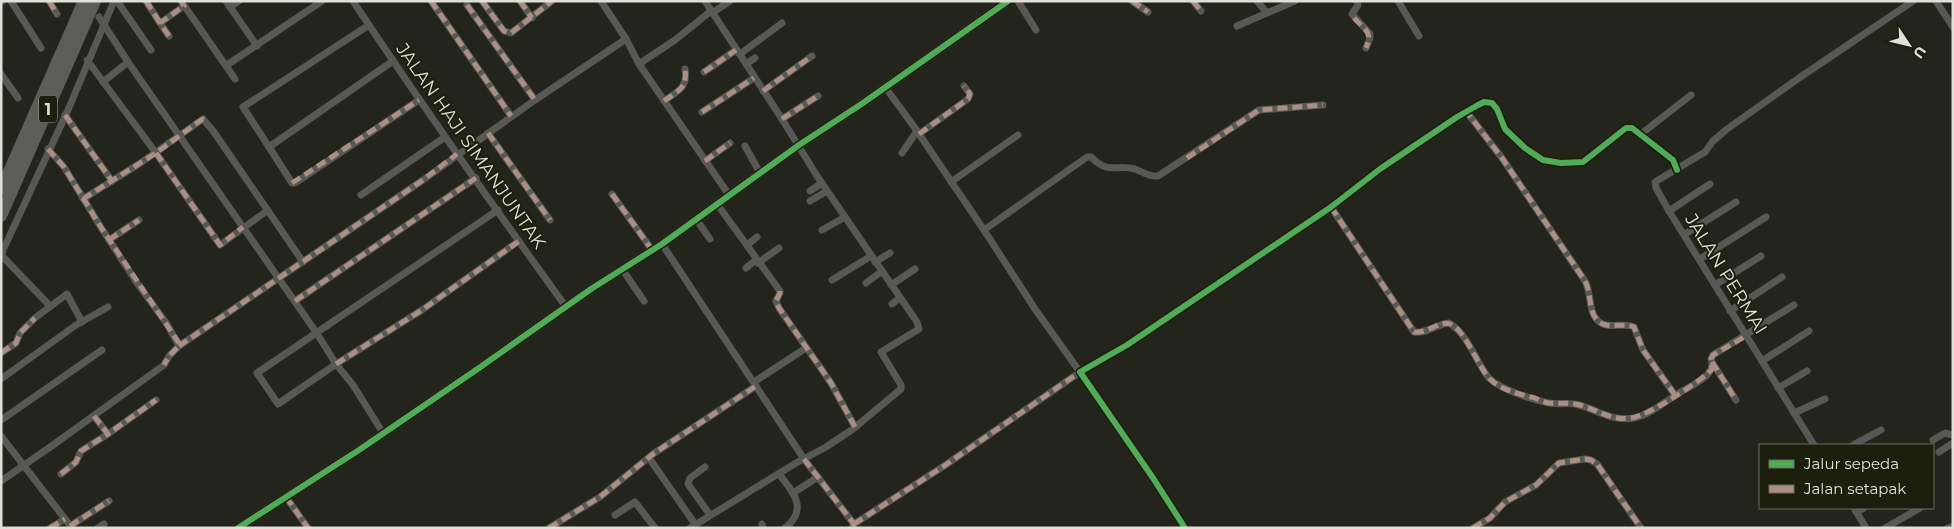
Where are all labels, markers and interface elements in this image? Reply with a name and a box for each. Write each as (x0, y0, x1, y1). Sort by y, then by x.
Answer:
north arrow (1884, 20, 1934, 70)
street label: JALAN HAJI SIMANJUNTAK (391, 38, 551, 253)
text: U (1909, 43, 1930, 62)
road number: 1 (39, 96, 57, 122)
street label: JALAN PERMAI (1680, 209, 1772, 338)
legend (1759, 444, 1934, 509)
text: Jalur sepeda (1803, 454, 1899, 473)
text: Jalan setapak (1803, 479, 1906, 498)

